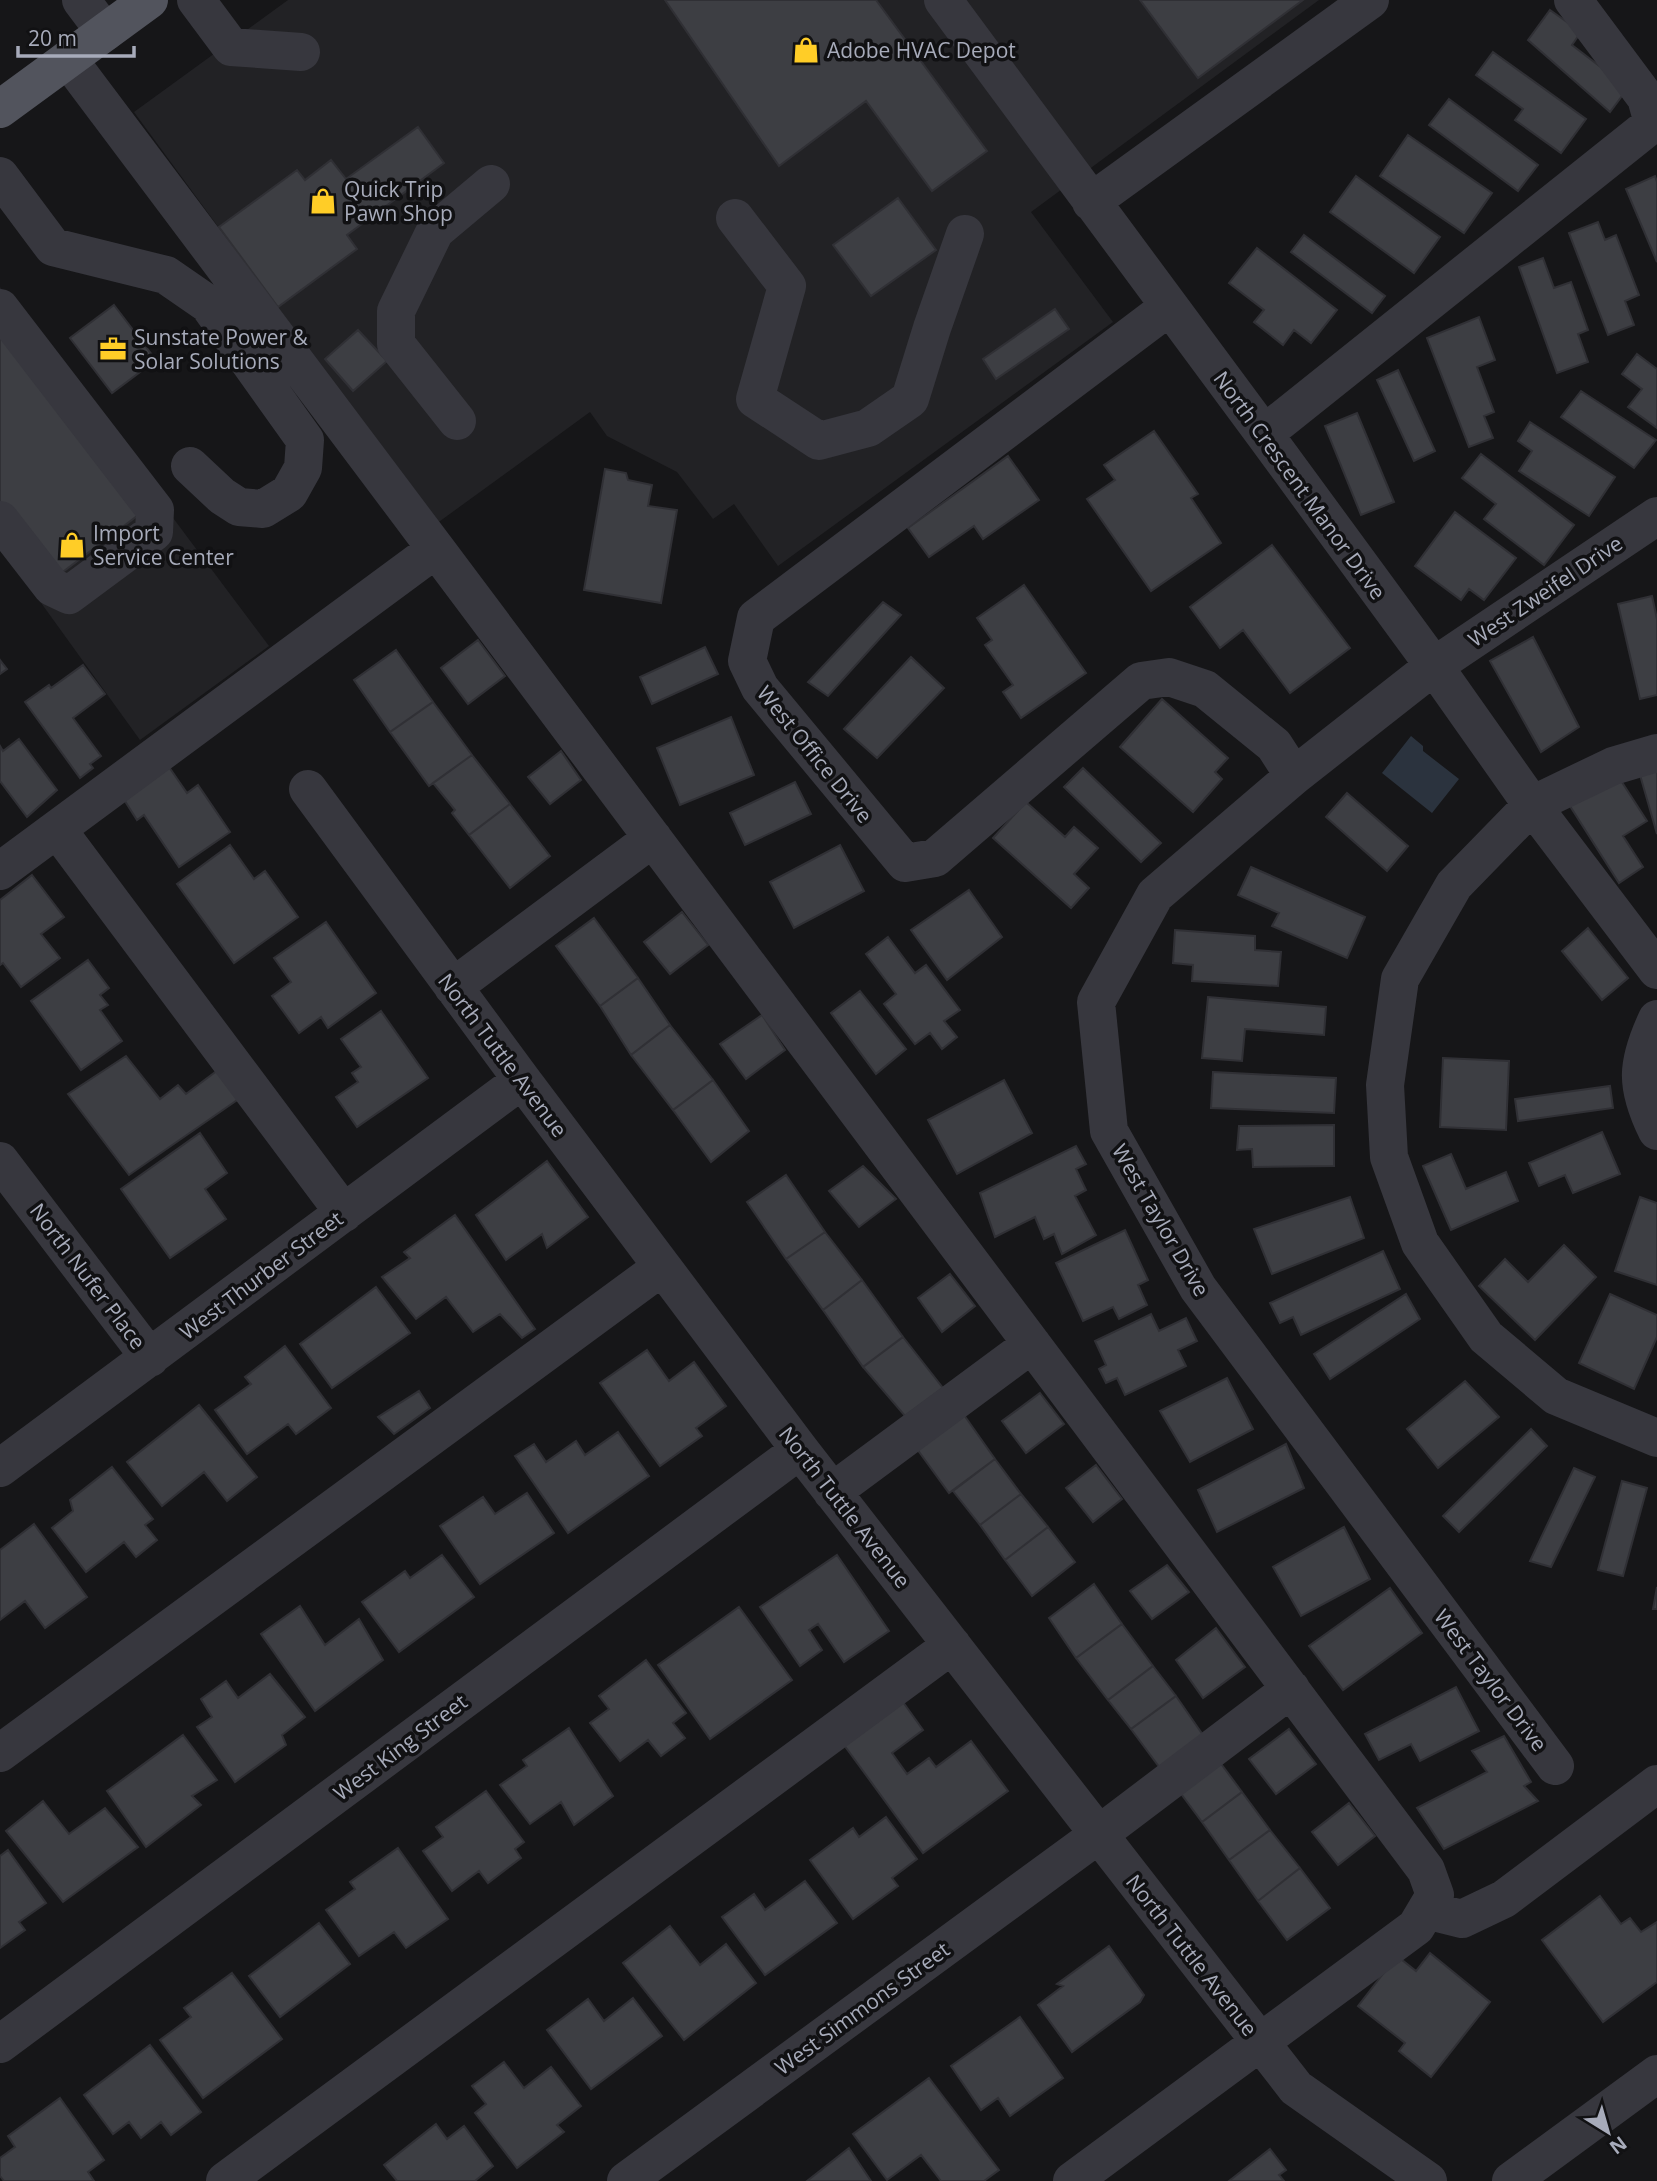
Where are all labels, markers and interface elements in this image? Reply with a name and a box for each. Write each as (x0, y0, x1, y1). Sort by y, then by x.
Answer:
scale bar (18, 14, 133, 58)
text: 20 m (28, 24, 77, 52)
shop icon: Adobe HVAC Depot (791, 35, 821, 65)
place label: Adobe HVAC Depot (827, 36, 1016, 64)
place label: Quick Trip Pawn Shop (344, 175, 453, 227)
shop icon: Quick Trip Pawn Shop (308, 186, 338, 216)
place label: Sunstate Power & Solar Solutions (134, 323, 309, 375)
office icon: Sunstate Power & Solar Solutions (98, 334, 128, 364)
street label: North Crescent Manor Drive (1208, 365, 1392, 605)
place label: Import Service Center (93, 519, 234, 571)
street label: West Zweifel Drive (1462, 529, 1628, 653)
shop icon: Import Service Center (57, 530, 87, 560)
street label: West Office Drive (751, 680, 879, 828)
street label: North Tuttle Avenue (432, 968, 574, 1142)
street label: West Taylor Drive (1106, 1139, 1216, 1301)
street label: North Nufer Place (24, 1197, 152, 1355)
street label: West Thurber Street (174, 1204, 348, 1346)
street label: North Tuttle Avenue (773, 1420, 917, 1594)
street label: West Taylor Drive (1428, 1603, 1554, 1757)
street label: West King Street (327, 1687, 473, 1807)
street label: North Tuttle Avenue (1120, 1868, 1264, 2042)
street label: West Simmons Street (769, 1935, 955, 2081)
north arrow (1573, 2097, 1643, 2167)
text: N (1604, 2131, 1632, 2161)

